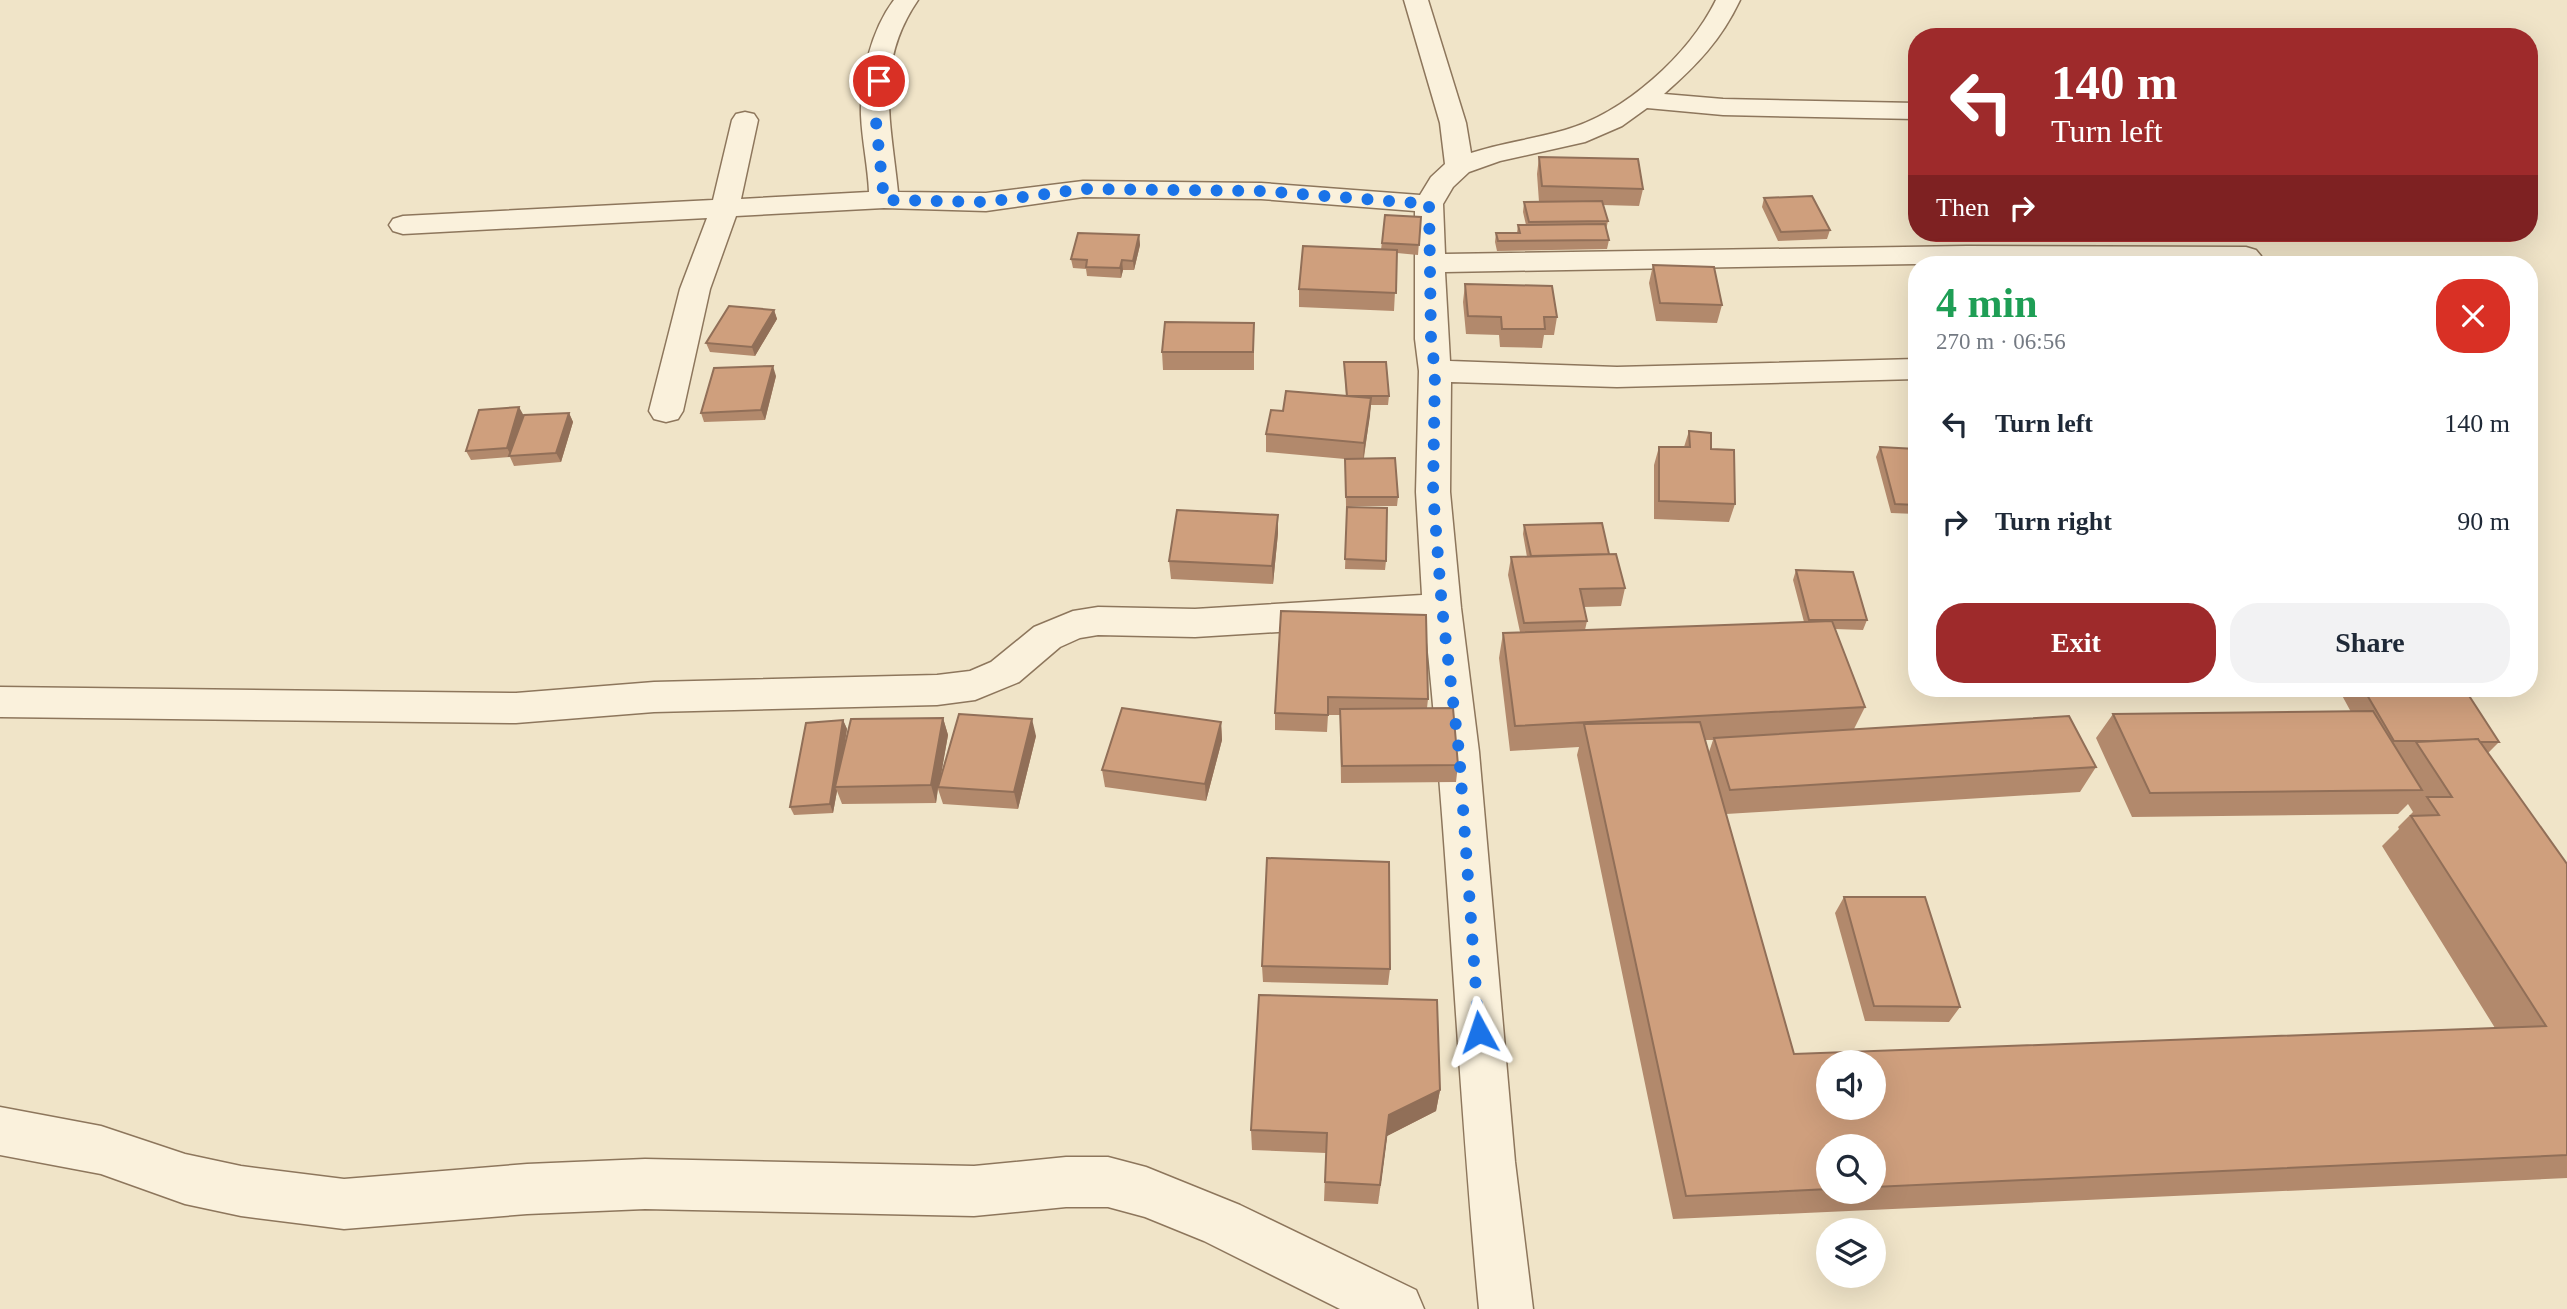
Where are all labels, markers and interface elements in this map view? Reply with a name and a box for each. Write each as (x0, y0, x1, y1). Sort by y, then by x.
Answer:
pin (849, 51, 909, 111)
text: 140 m (2051, 55, 2178, 110)
icon: left (1936, 56, 2027, 147)
icon: arrive (860, 62, 898, 100)
text: Turn left (2051, 113, 2163, 149)
icon: right (2003, 189, 2041, 227)
text: Then (1936, 193, 1989, 222)
button: close (2436, 279, 2510, 353)
text: 4 min (1936, 280, 2038, 326)
text: 270 m · 06:56 (1936, 329, 2066, 354)
icon: left (1936, 405, 1974, 443)
text: Turn left (1995, 409, 2093, 438)
text: 140 m (2444, 409, 2510, 438)
icon: right (1936, 503, 1974, 541)
text: Turn right (1995, 507, 2112, 536)
text: 90 m (2457, 507, 2510, 536)
button: Exit (1936, 603, 2216, 683)
button: Share (2230, 603, 2510, 683)
position arrow (1442, 995, 1516, 1069)
map controls (1816, 1050, 1886, 1288)
button: sound (1816, 1050, 1886, 1120)
button: search (1816, 1134, 1886, 1204)
button: layers (1816, 1218, 1886, 1288)

